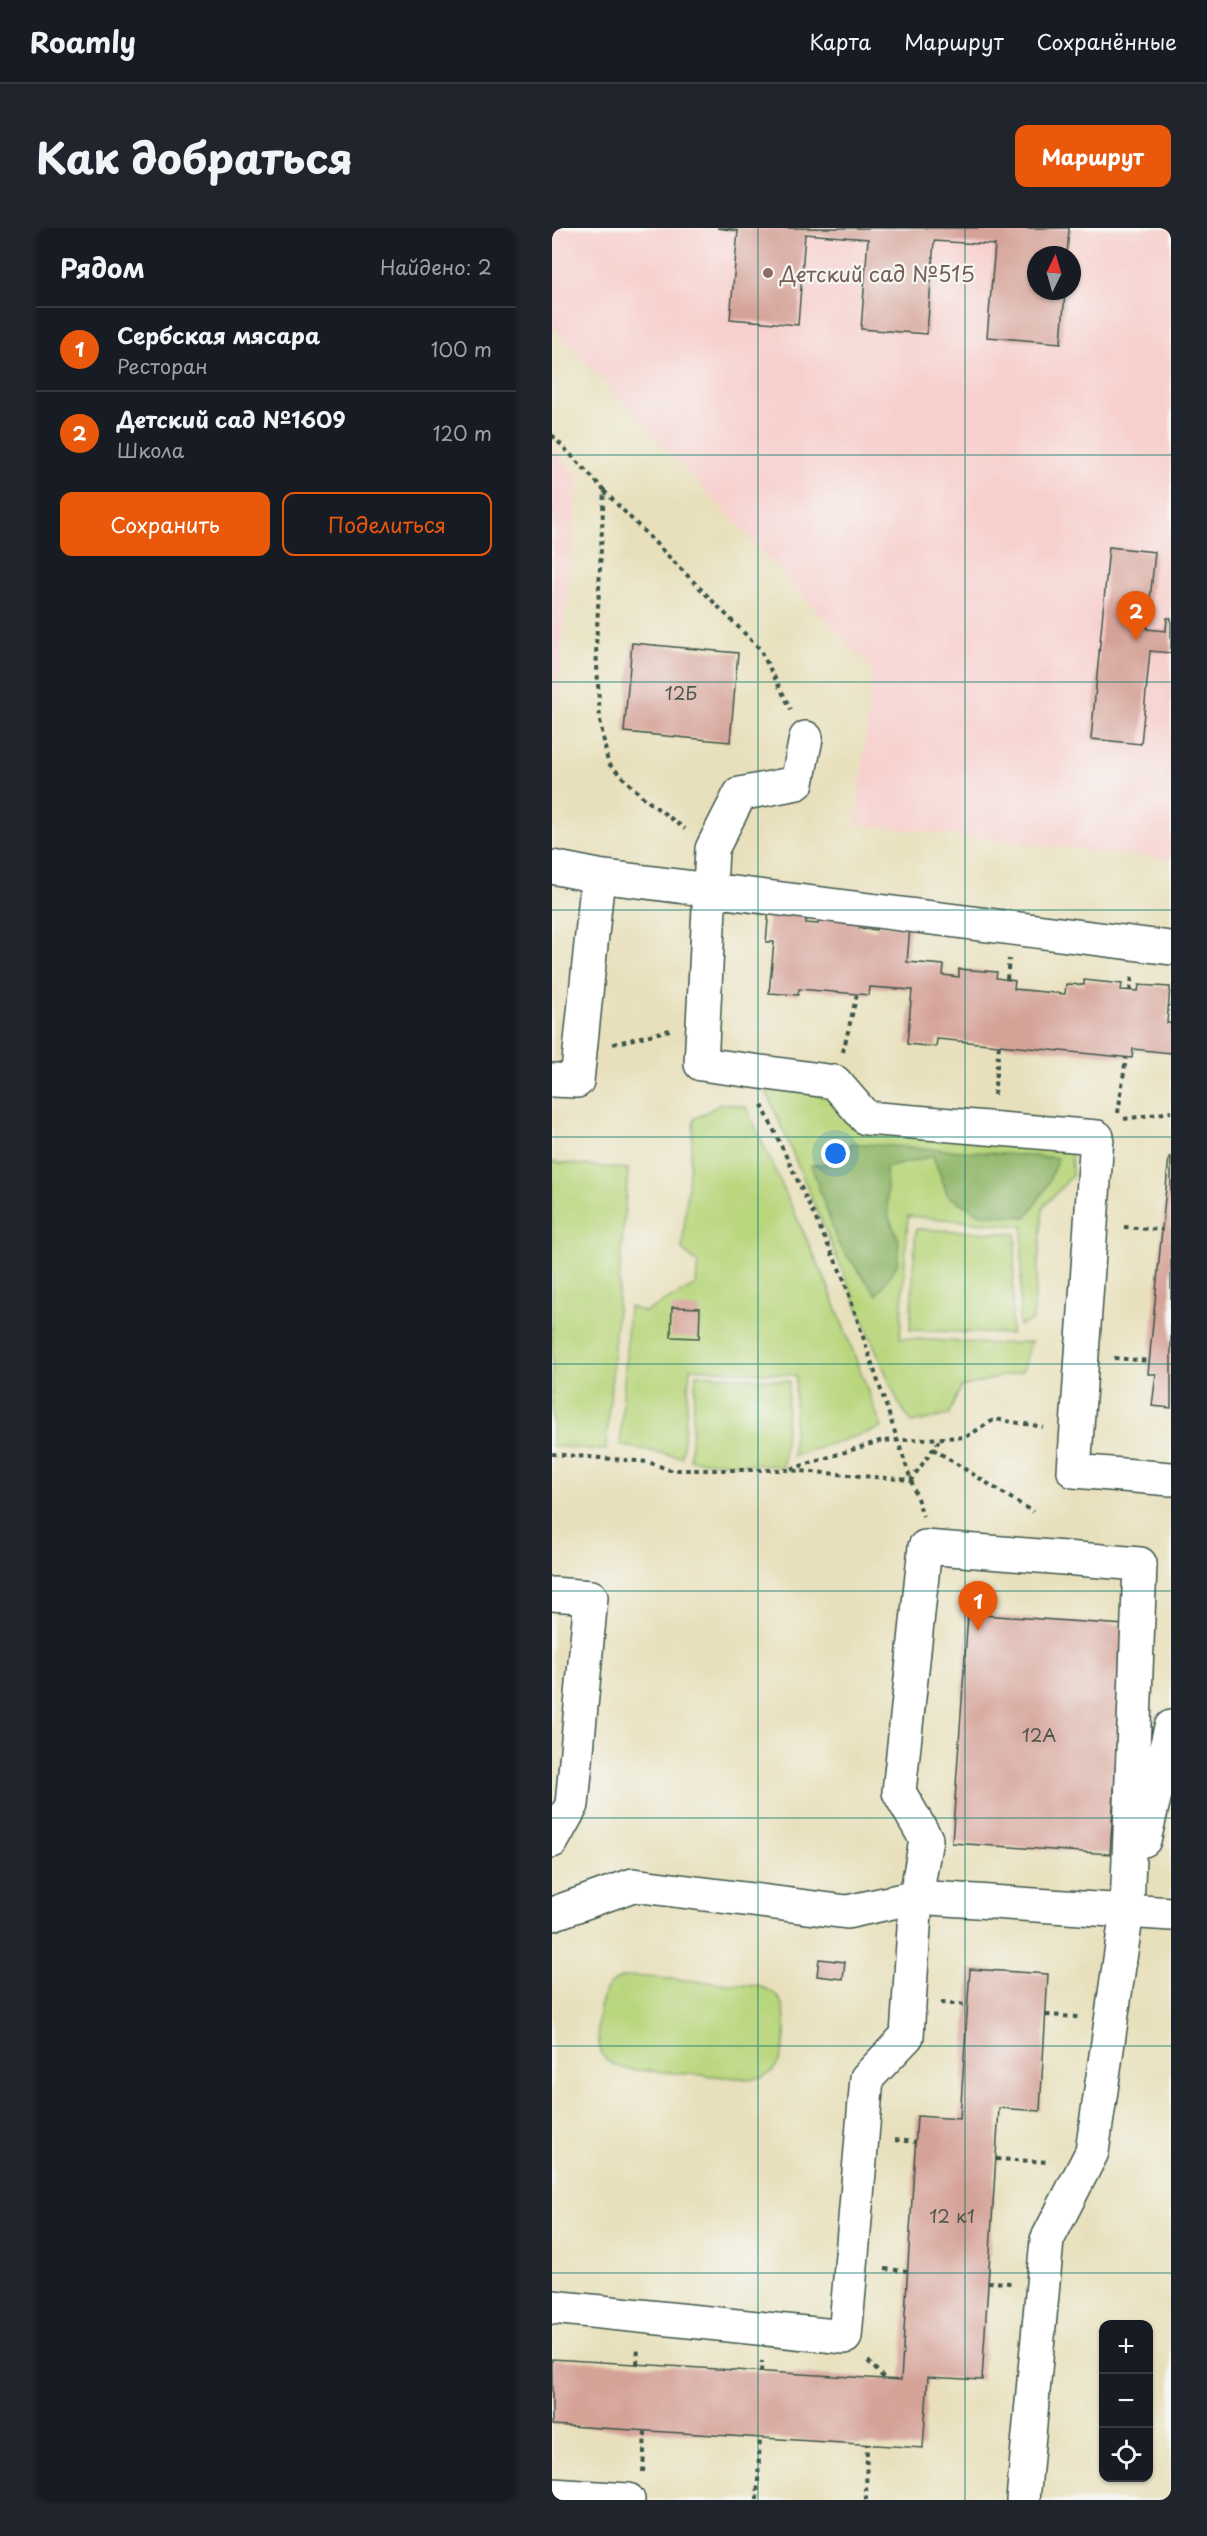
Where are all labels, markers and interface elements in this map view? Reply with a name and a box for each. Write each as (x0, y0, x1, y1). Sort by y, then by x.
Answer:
text: Roamly (30, 20, 136, 63)
text: Карта (810, 25, 871, 57)
text: Маршрут (904, 25, 1004, 57)
text: Сохранённые (1037, 25, 1177, 57)
text: Как добраться (36, 125, 353, 188)
button: Маршрут (1015, 125, 1171, 187)
north arrow (1027, 246, 1081, 300)
text: Рядом (60, 248, 145, 287)
text: Найдено: 2 (380, 252, 492, 282)
place label: Детский сад №515 (779, 257, 975, 289)
marker: Детский сад №515 (761, 266, 775, 280)
text: Сербская мясара (117, 318, 320, 351)
text: 1 (75, 334, 84, 364)
text: 100 m (431, 334, 492, 364)
text: Ресторан (117, 351, 208, 381)
text: Детский сад №1609 (117, 402, 346, 435)
text: 2 (72, 418, 87, 448)
text: 120 m (433, 418, 492, 448)
text: Школа (117, 435, 184, 465)
button: Сохранить (60, 492, 270, 556)
button: Поделиться (282, 492, 492, 556)
pin: 2 (1116, 592, 1156, 641)
house number: 12Б (665, 679, 697, 706)
your location (821, 1139, 850, 1168)
pin: 1 (958, 1582, 998, 1631)
house number: 12А (1022, 1721, 1057, 1748)
house number: 12 к1 (929, 2202, 975, 2229)
map controls (1099, 2320, 1153, 2482)
button: + (1099, 2320, 1153, 2374)
button: − (1099, 2374, 1153, 2428)
button: locate (1099, 2428, 1153, 2482)

